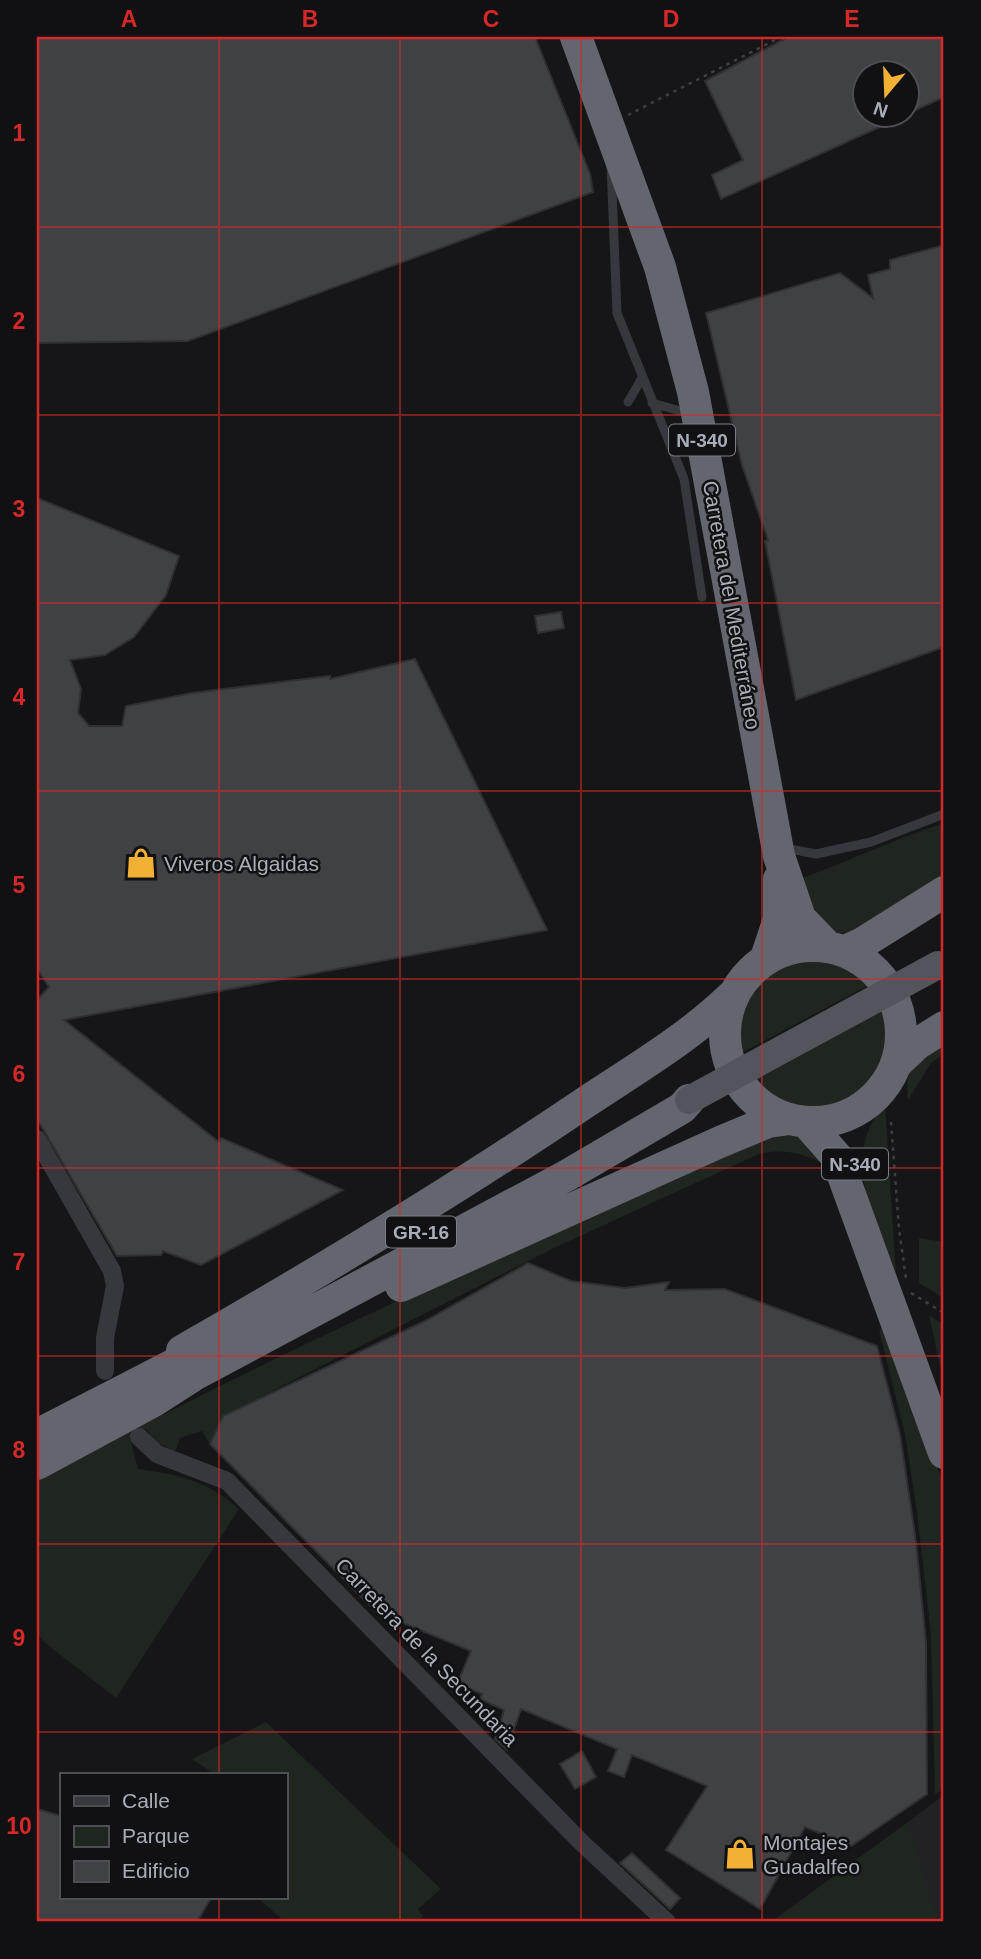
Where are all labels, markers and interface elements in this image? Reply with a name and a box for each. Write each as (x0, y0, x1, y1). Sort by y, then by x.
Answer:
text: A (121, 6, 137, 32)
text: B (302, 6, 318, 32)
text: C (483, 6, 499, 32)
text: D (663, 6, 679, 32)
text: E (844, 6, 860, 32)
north arrow (852, 60, 922, 130)
text: N (871, 97, 891, 122)
text: 1 (13, 120, 26, 146)
text: 2 (13, 308, 25, 334)
road number: N-340 (669, 424, 735, 456)
street label: Carretera del Mediterráneo (699, 479, 765, 731)
text: 3 (13, 496, 25, 522)
text: 4 (13, 684, 26, 710)
shop icon: Viveros Algaidas (124, 846, 158, 880)
place label: Viveros Algaidas (164, 852, 319, 875)
text: 5 (13, 872, 26, 898)
text: 6 (13, 1061, 25, 1087)
road number: N-340 (822, 1148, 888, 1180)
road number: GR-16 (386, 1216, 456, 1248)
text: 7 (13, 1249, 25, 1275)
text: 8 (13, 1437, 26, 1463)
street label: Carretera de la Secundaria (331, 1553, 523, 1751)
text: 9 (13, 1625, 25, 1651)
legend (60, 1773, 287, 1899)
text: Calle (122, 1789, 170, 1812)
text: 10 (6, 1813, 32, 1839)
text: Parque (122, 1824, 190, 1847)
place label: Montajes Guadalfeo (763, 1831, 860, 1878)
shop icon: Montajes Guadalfeo (723, 1837, 757, 1871)
text: Edificio (122, 1859, 190, 1882)

